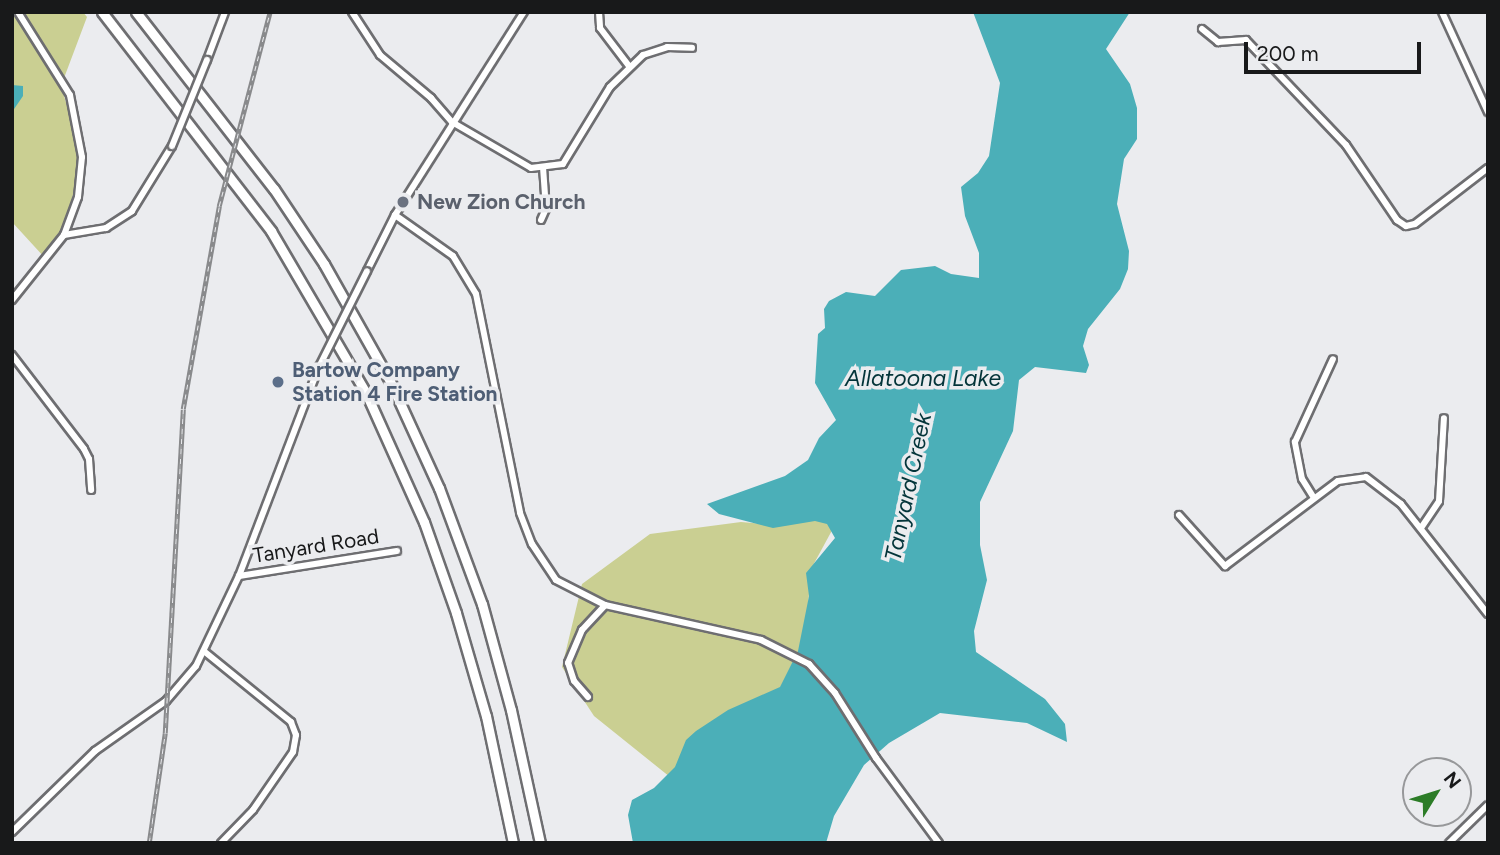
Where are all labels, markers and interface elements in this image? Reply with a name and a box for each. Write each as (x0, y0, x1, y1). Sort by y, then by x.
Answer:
scale bar (1248, 28, 1425, 72)
text: 200 m (1257, 41, 1319, 66)
place label: New Zion Church (417, 189, 585, 215)
marker: New Zion Church (395, 194, 411, 210)
place label: Bartow Company Station 4 Fire Station (292, 357, 498, 407)
water label: Allatoona Lake (845, 364, 1001, 392)
marker: Bartow Company Station 4 Fire Station (270, 374, 286, 390)
water label: Tanyard Creek (879, 411, 937, 563)
street label: Tanyard Road (251, 524, 381, 568)
north arrow (1402, 757, 1472, 827)
text: N (1439, 767, 1466, 793)

